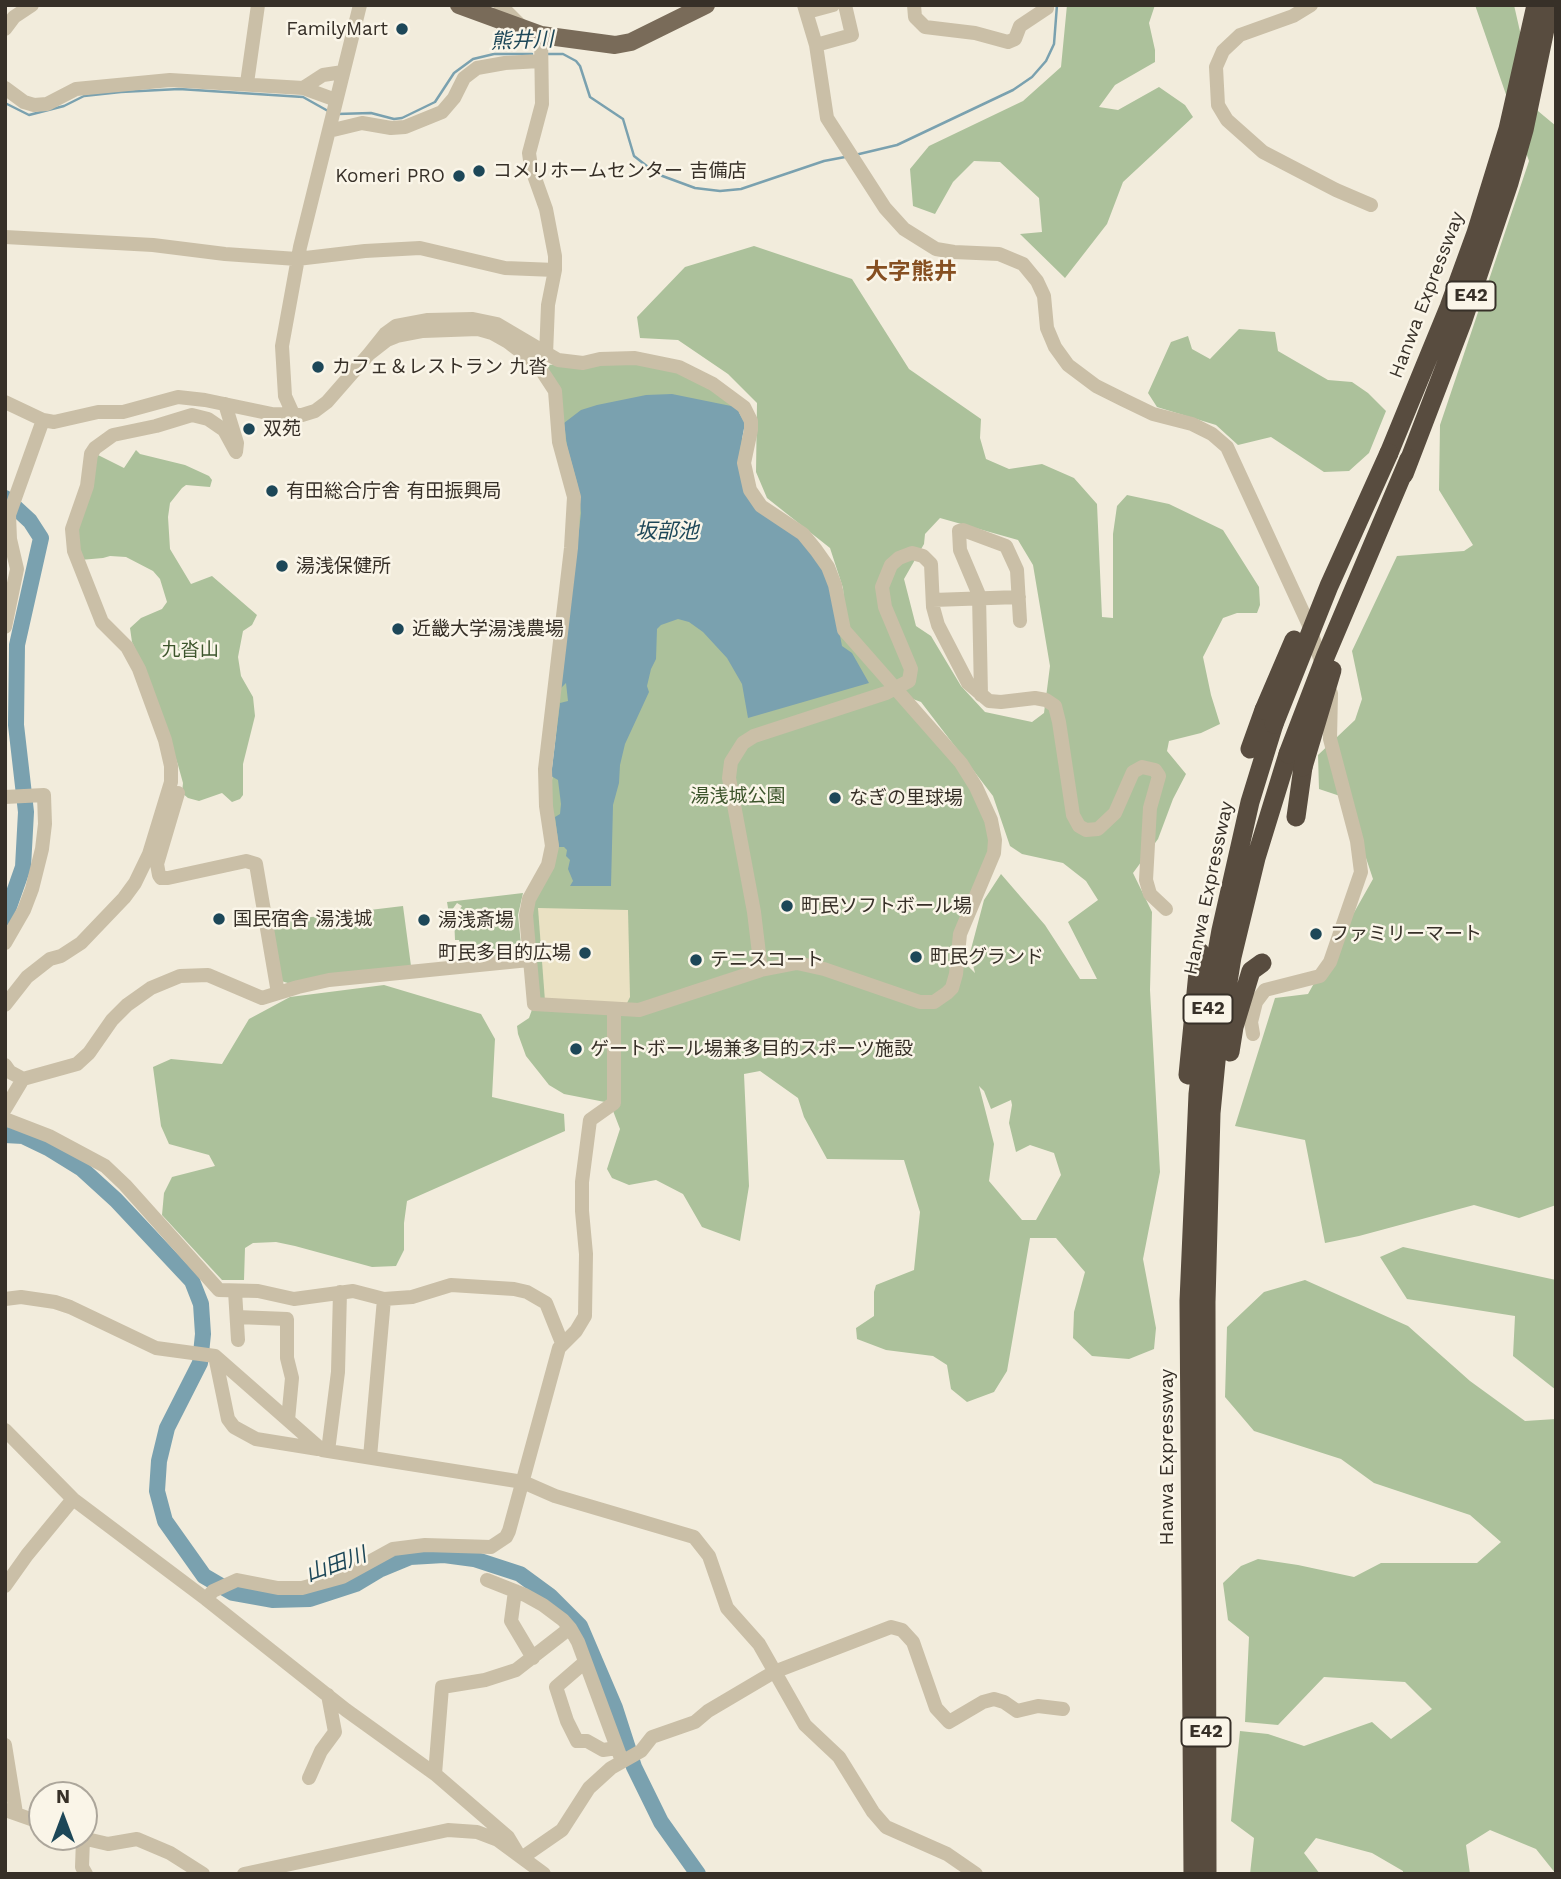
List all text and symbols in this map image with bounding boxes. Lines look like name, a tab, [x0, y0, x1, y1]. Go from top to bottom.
place label: FamilyMart	[286, 18, 388, 40]
marker: FamilyMart	[394, 21, 410, 37]
water label: 熊井川	[490, 27, 554, 55]
place label: コメリホームセンター 吉備店	[493, 160, 746, 182]
marker: コメリホームセンター 吉備店	[471, 163, 487, 179]
place label: Komeri PRO	[335, 165, 445, 187]
marker: Komeri PRO	[451, 168, 467, 184]
street label: Hanwa Expressway	[1385, 208, 1469, 382]
district label: 大字熊井	[865, 258, 957, 286]
road number: E42	[1446, 282, 1496, 310]
place label: カフェ＆レストラン 九沓	[332, 356, 547, 378]
marker: カフェ＆レストラン 九沓	[310, 359, 326, 375]
place label: 双苑	[263, 418, 301, 440]
marker: 双苑	[241, 421, 257, 437]
place label: 有田総合庁舎 有田振興局	[286, 480, 501, 502]
marker: 有田総合庁舎 有田振興局	[264, 483, 280, 499]
water label: 坂部池	[636, 519, 698, 545]
place label: 湯浅保健所	[296, 555, 391, 577]
marker: 湯浅保健所	[274, 558, 290, 574]
place label: 近畿大学湯浅農場	[412, 618, 564, 640]
marker: 近畿大学湯浅農場	[390, 621, 406, 637]
park label: 九沓山	[162, 639, 218, 661]
park label: 湯浅城公園	[691, 785, 785, 807]
place label: なぎの里球場	[849, 787, 963, 809]
marker: なぎの里球場	[827, 790, 843, 806]
street label: Hanwa Expressway	[1179, 799, 1239, 977]
place label: 町民ソフトボール場	[801, 895, 972, 917]
marker: 町民ソフトボール場	[779, 898, 795, 914]
place label: 国民宿舎 湯浅城	[233, 908, 372, 930]
place label: 湯浅斎場	[438, 909, 514, 931]
marker: 国民宿舎 湯浅城	[211, 911, 227, 927]
marker: 湯浅斎場	[416, 912, 432, 928]
place label: ファミリーマート	[1330, 923, 1482, 945]
marker: ファミリーマート	[1308, 926, 1324, 942]
place label: 町民多目的広場	[438, 942, 571, 964]
marker: 町民多目的広場	[577, 945, 593, 961]
place label: 町民グランド	[930, 946, 1044, 968]
place label: テニスコート	[710, 949, 824, 971]
marker: 町民グランド	[908, 949, 924, 965]
marker: テニスコート	[688, 952, 704, 968]
road number: E42	[1184, 994, 1232, 1024]
place label: ゲートボール場兼多目的スポーツ施設	[590, 1038, 913, 1060]
marker: ゲートボール場兼多目的スポーツ施設	[568, 1041, 584, 1057]
street label: Hanwa Expressway	[1156, 1369, 1178, 1545]
water label: 山田川	[302, 1542, 370, 1588]
road number: E42	[1182, 1717, 1230, 1746]
north arrow	[28, 1781, 98, 1851]
text: N	[56, 1785, 70, 1808]

